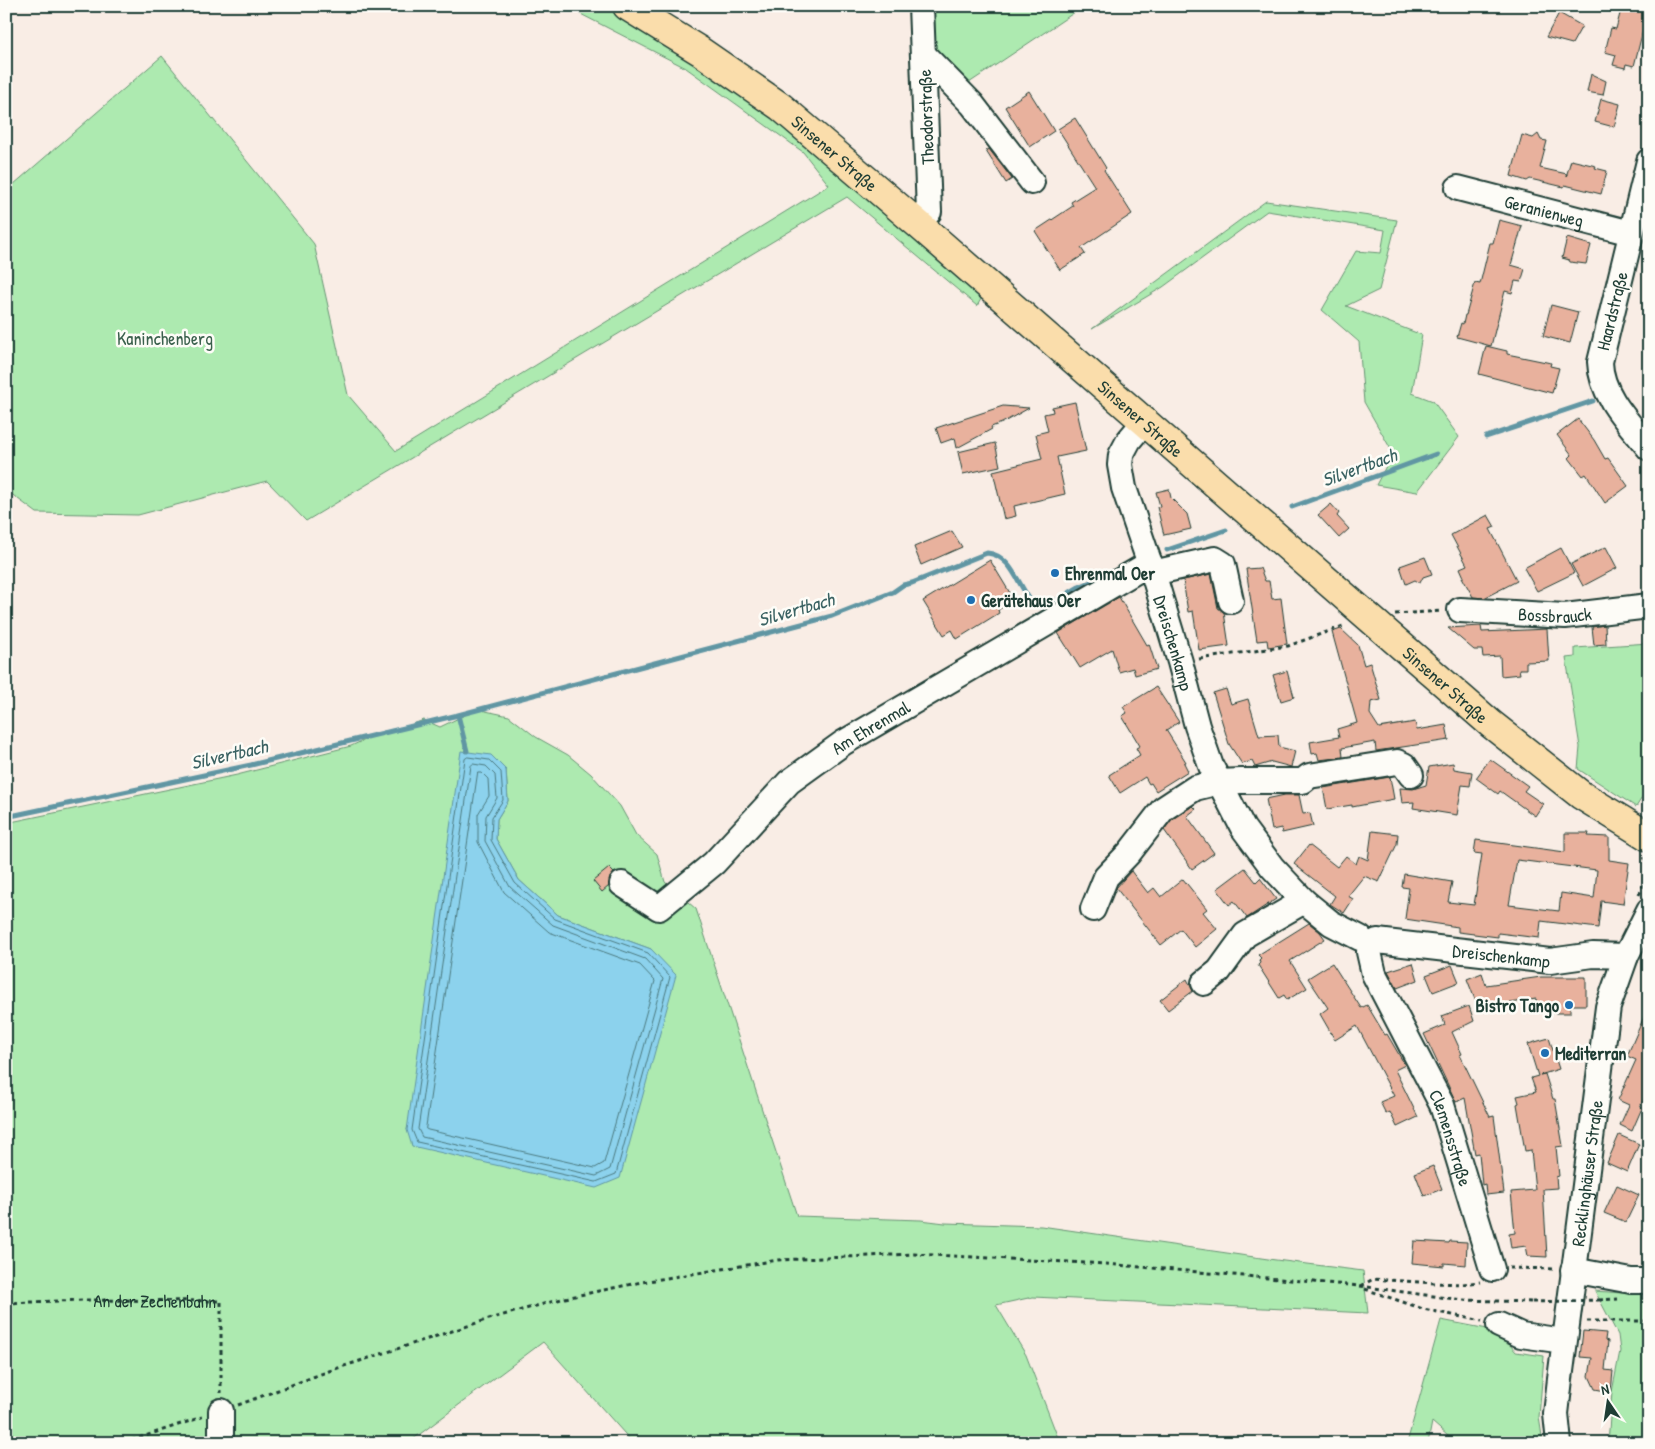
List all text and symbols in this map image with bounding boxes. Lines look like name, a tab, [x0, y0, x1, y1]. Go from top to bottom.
street label: Theodorstraße	[912, 69, 940, 165]
street label: Sinsener Straße	[786, 109, 883, 197]
street label: Geranienweg	[1502, 188, 1586, 233]
street label: Haardstraße	[1590, 269, 1634, 353]
park label: Kaninchenberg	[117, 326, 213, 351]
street label: Sinsener Straße	[1093, 374, 1189, 463]
water label: Silvertbach	[1318, 441, 1402, 493]
place label: Ehrenmal Oer	[1065, 561, 1155, 586]
marker: Ehrenmal Oer	[1049, 567, 1061, 579]
water label: Silvertbach	[755, 585, 839, 632]
place label: Gerätehaus Oer	[981, 588, 1081, 613]
street label: Dreischenkamp	[1148, 592, 1200, 693]
marker: Gerätehaus Oer	[965, 594, 977, 606]
street label: Bossbrauck	[1518, 600, 1593, 629]
street label: Sinsener Straße	[1398, 640, 1494, 729]
street label: Am Ehrenmal	[826, 694, 915, 760]
water label: Silvertbach	[188, 732, 272, 775]
street label: Dreischenkamp	[1451, 937, 1552, 973]
place label: Bistro Tango	[1476, 993, 1560, 1019]
marker: Bistro Tango	[1563, 999, 1575, 1011]
place label: Mediterran	[1555, 1041, 1626, 1066]
marker: Mediterran	[1539, 1047, 1551, 1059]
street label: Clemensstraße	[1423, 1085, 1478, 1189]
street label: Recklinghäuser Straße	[1565, 1099, 1608, 1248]
street label: An der Zechenbahn	[93, 1288, 216, 1313]
north arrow	[1582, 1376, 1632, 1426]
text: N	[1599, 1379, 1611, 1399]

